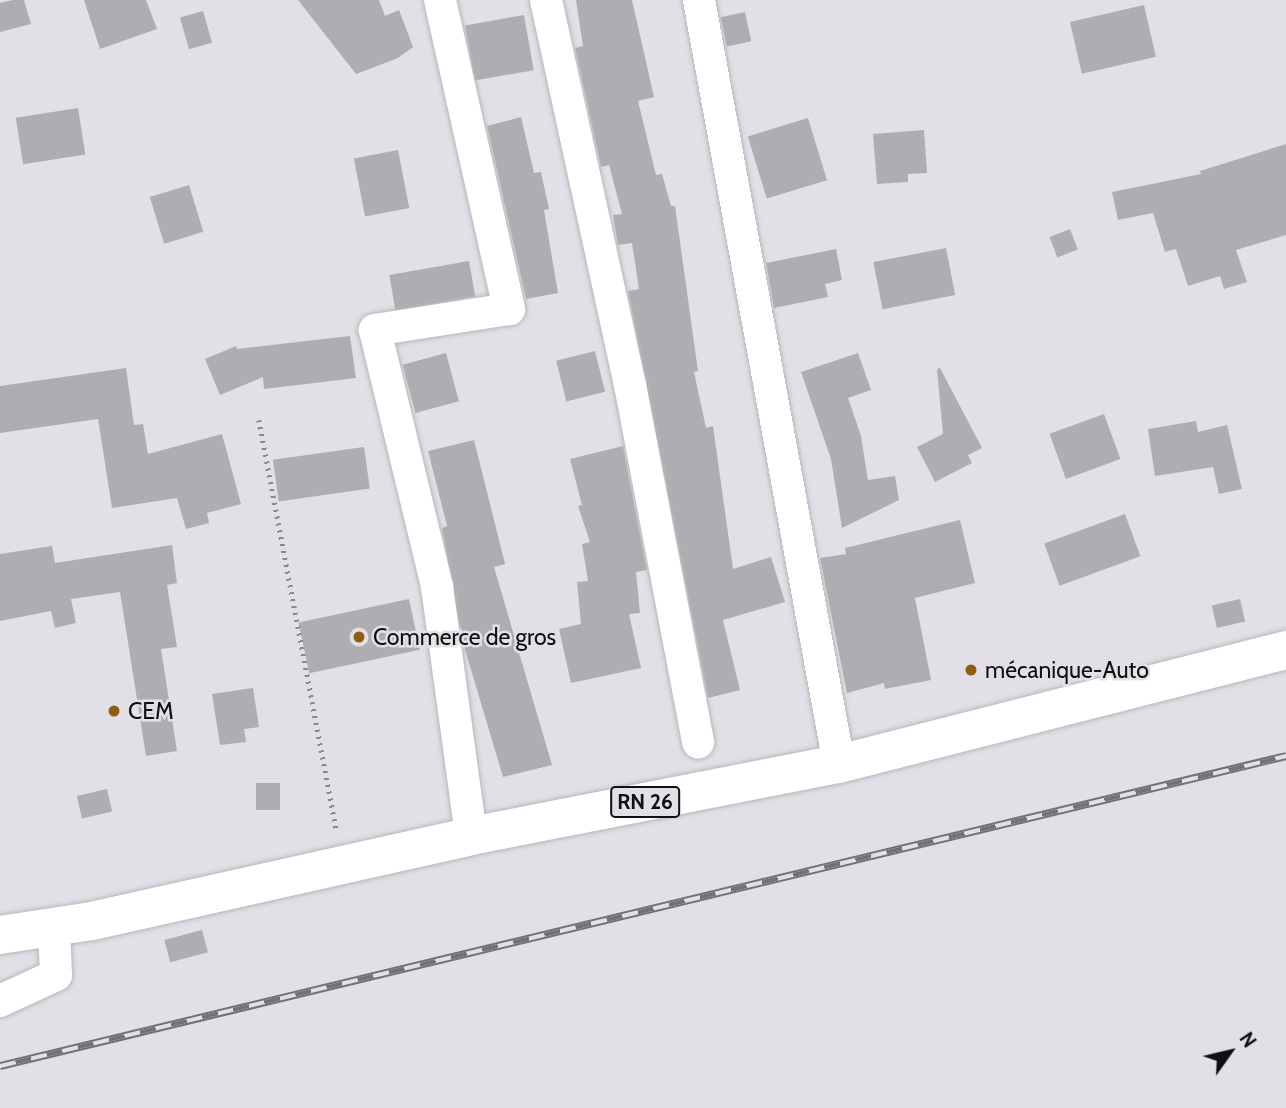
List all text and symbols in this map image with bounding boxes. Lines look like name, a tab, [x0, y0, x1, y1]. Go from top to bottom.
place label: Commerce de gros	[373, 623, 556, 651]
marker: Commerce de gros	[351, 629, 367, 645]
place label: mécanique-Auto	[985, 656, 1149, 684]
marker: mécanique-Auto	[963, 662, 979, 678]
place label: CEM	[128, 697, 174, 725]
marker: CEM	[106, 703, 122, 719]
road number: RN 26	[610, 784, 680, 820]
north arrow	[1195, 1017, 1265, 1087]
text: N	[1235, 1028, 1261, 1052]

